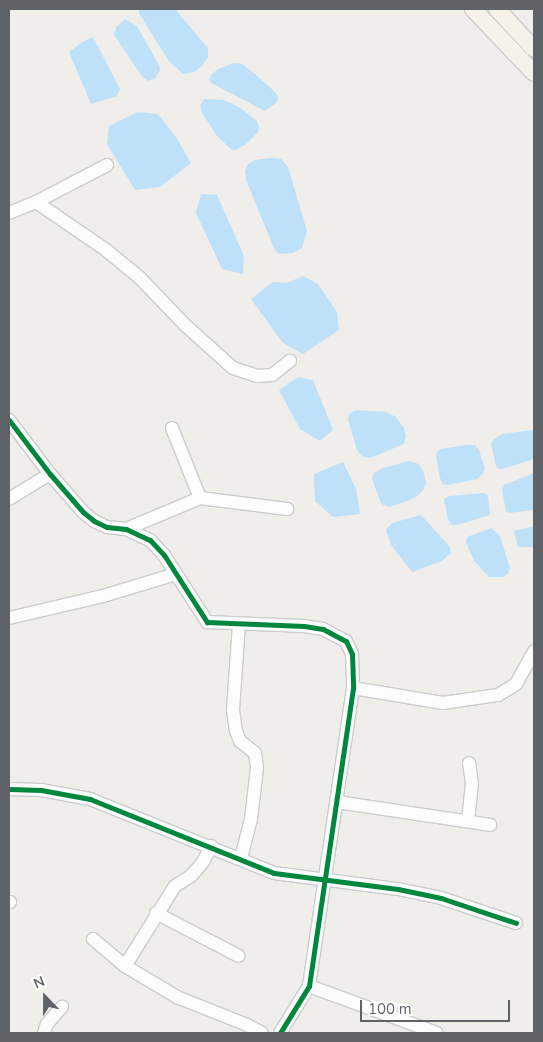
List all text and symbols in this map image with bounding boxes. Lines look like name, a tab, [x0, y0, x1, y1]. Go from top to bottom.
north arrow	[20, 972, 70, 1022]
text: N	[31, 972, 48, 993]
scale bar	[363, 990, 513, 1022]
text: 100 m	[368, 999, 412, 1019]

